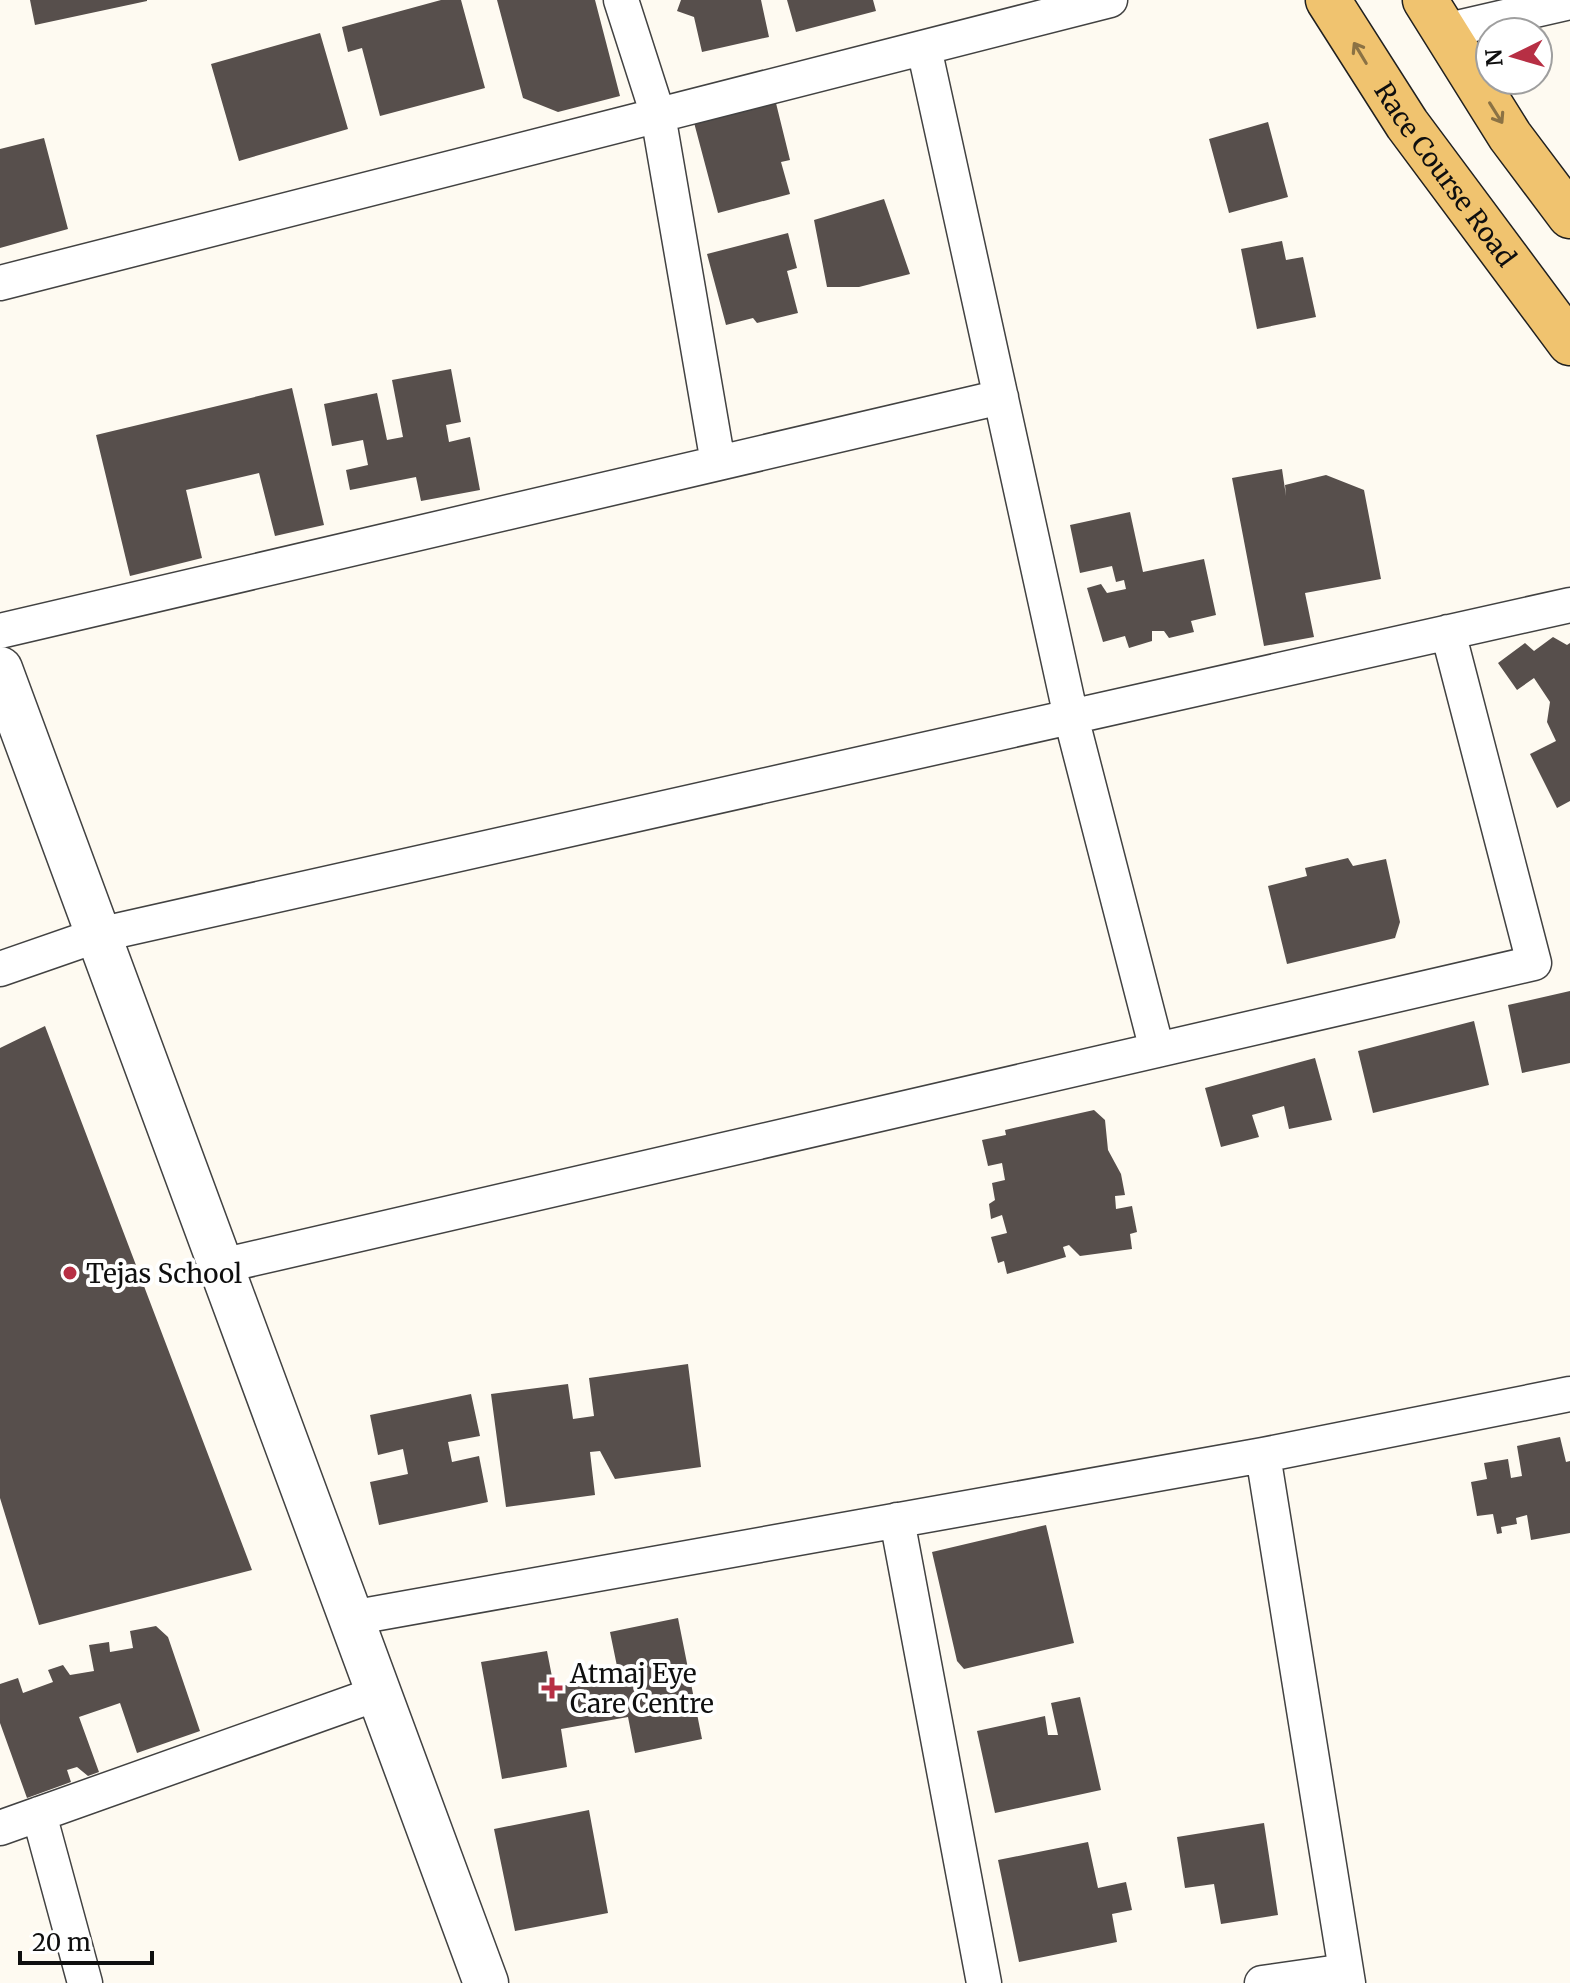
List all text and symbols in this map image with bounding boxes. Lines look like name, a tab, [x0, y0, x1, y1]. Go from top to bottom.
north arrow	[1474, 16, 1554, 96]
one-way arrow	[1352, 43, 1368, 65]
text: N	[1479, 47, 1509, 68]
street label: Race Course Road	[1368, 75, 1524, 273]
one-way arrow	[1488, 102, 1505, 124]
place label: Tejas School	[86, 1257, 242, 1290]
marker: Tejas School	[61, 1264, 79, 1282]
place label: Atmaj Eye Care Centre	[569, 1657, 714, 1720]
marker: Atmaj Eye Care Centre	[541, 1677, 563, 1699]
scale bar	[20, 1915, 152, 1965]
text: 20 m	[32, 1927, 91, 1958]

